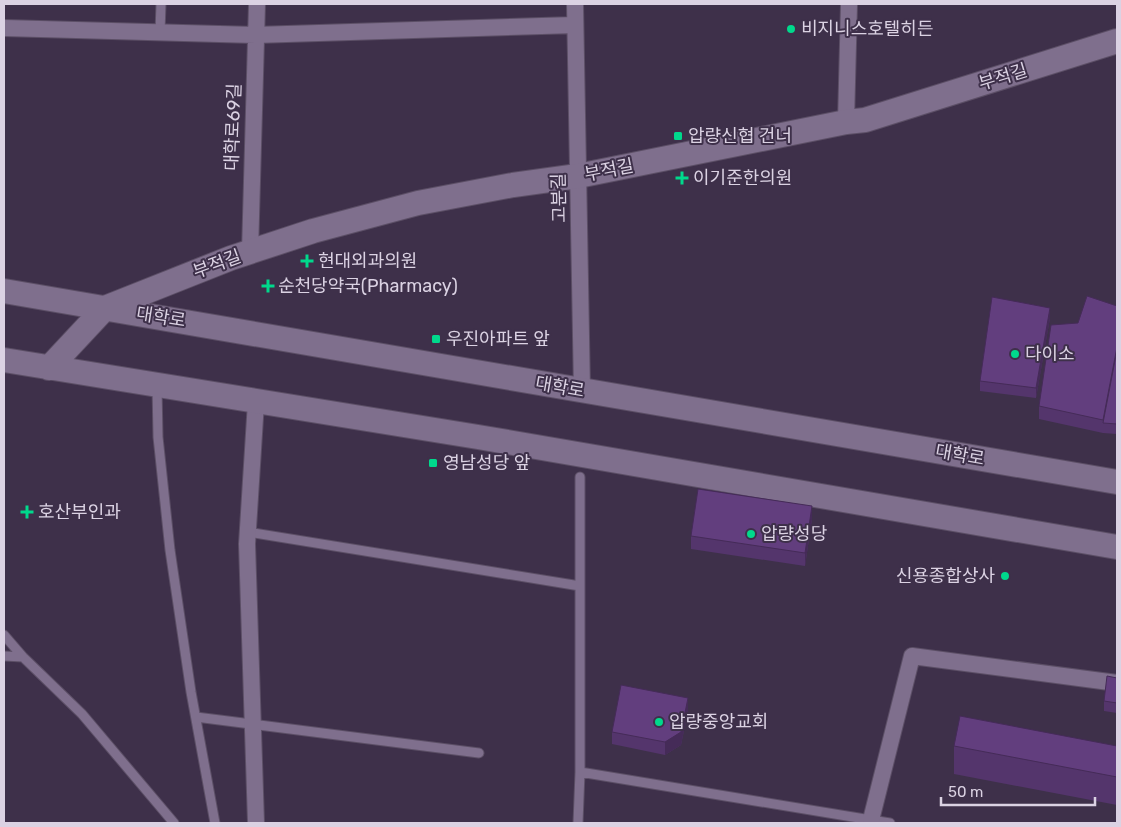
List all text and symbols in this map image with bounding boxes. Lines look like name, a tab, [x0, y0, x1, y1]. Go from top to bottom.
place label: 비지니스호텔히든	[801, 18, 933, 40]
marker: 비지니스호텔히든	[785, 23, 797, 35]
street label: 부적길	[976, 59, 1030, 95]
street label: 대학로69길	[220, 83, 246, 171]
place label: 압량신협 건너	[688, 125, 792, 147]
marker: 압량신협 건너	[672, 130, 684, 142]
street label: 부적길	[583, 154, 635, 186]
place label: 이기준한의원	[693, 167, 792, 189]
marker: 이기준한의원	[675, 171, 689, 185]
street label: 고분길	[548, 173, 570, 223]
street label: 부적길	[190, 245, 244, 283]
place label: 현대외과의원	[318, 250, 417, 272]
marker: 현대외과의원	[300, 254, 314, 268]
place label: 순천당약국(Pharmacy)	[278, 275, 458, 297]
marker: 순천당약국(Pharmacy)	[262, 280, 274, 292]
street label: 대학로	[135, 302, 187, 332]
place label: 우진아파트 앞	[446, 328, 550, 350]
marker: 우진아파트 앞	[430, 333, 442, 345]
place label: 다이소	[1025, 343, 1075, 365]
marker: 다이소	[1009, 348, 1021, 360]
street label: 대학로	[534, 372, 586, 402]
street label: 대학로	[934, 440, 986, 470]
place label: 영남성당 앞	[443, 452, 530, 474]
marker: 영남성당 앞	[427, 457, 439, 469]
place label: 호산부인과	[38, 501, 121, 523]
marker: 호산부인과	[20, 505, 34, 519]
place label: 압량성당	[761, 523, 827, 545]
marker: 압량성당	[745, 528, 757, 540]
place label: 신용종합상사	[896, 565, 995, 587]
marker: 신용종합상사	[999, 570, 1011, 582]
place label: 압량중앙교회	[669, 711, 768, 733]
marker: 압량중앙교회	[653, 716, 665, 728]
scale bar	[941, 774, 1095, 806]
text: 50 m	[948, 783, 983, 801]

